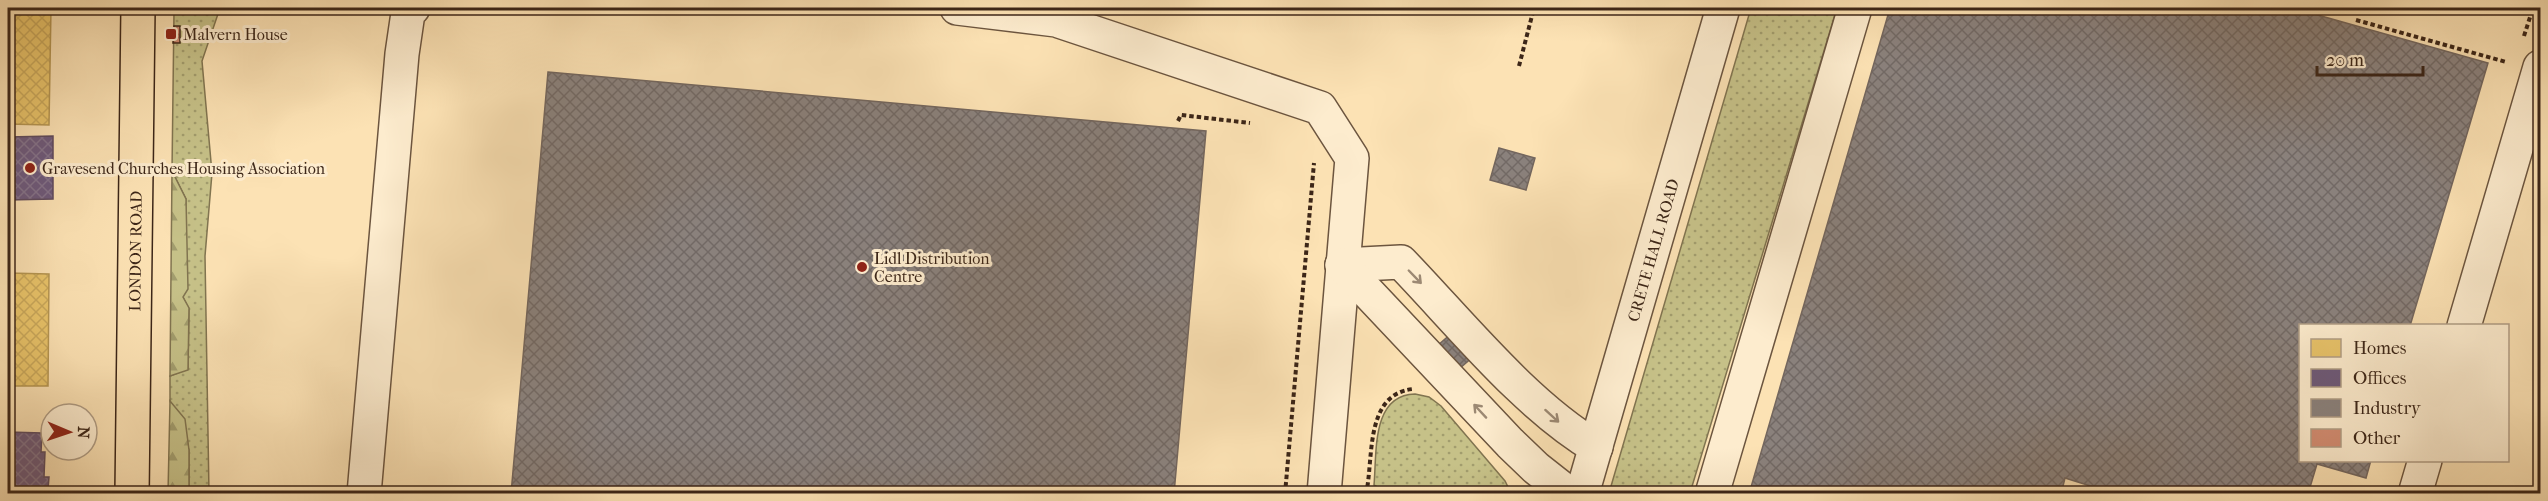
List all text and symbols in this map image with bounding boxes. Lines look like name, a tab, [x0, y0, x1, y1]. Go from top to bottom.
place label: Malvern House	[183, 25, 288, 44]
marker: Malvern House	[164, 27, 178, 41]
scale bar	[2317, 39, 2424, 77]
text: 20 m	[2326, 50, 2364, 71]
place label: Gravesend Churches Housing Association	[42, 159, 326, 178]
marker: Gravesend Churches Housing Association	[23, 161, 37, 175]
street label: CRETE HALL ROAD	[1624, 176, 1683, 324]
street label: LONDON ROAD	[125, 191, 146, 311]
place label: Lidl Distribution Centre	[874, 249, 990, 286]
marker: Lidl Distribution Centre	[855, 260, 869, 274]
one-way arrow	[1408, 269, 1422, 284]
legend	[2299, 324, 2509, 462]
text: Homes	[2353, 338, 2407, 359]
text: Offices	[2353, 368, 2407, 389]
text: Industry	[2353, 398, 2422, 419]
north arrow	[39, 402, 99, 462]
one-way arrow	[1473, 403, 1488, 418]
one-way arrow	[1544, 409, 1559, 423]
text: N	[74, 426, 93, 440]
text: Other	[2353, 428, 2401, 449]

